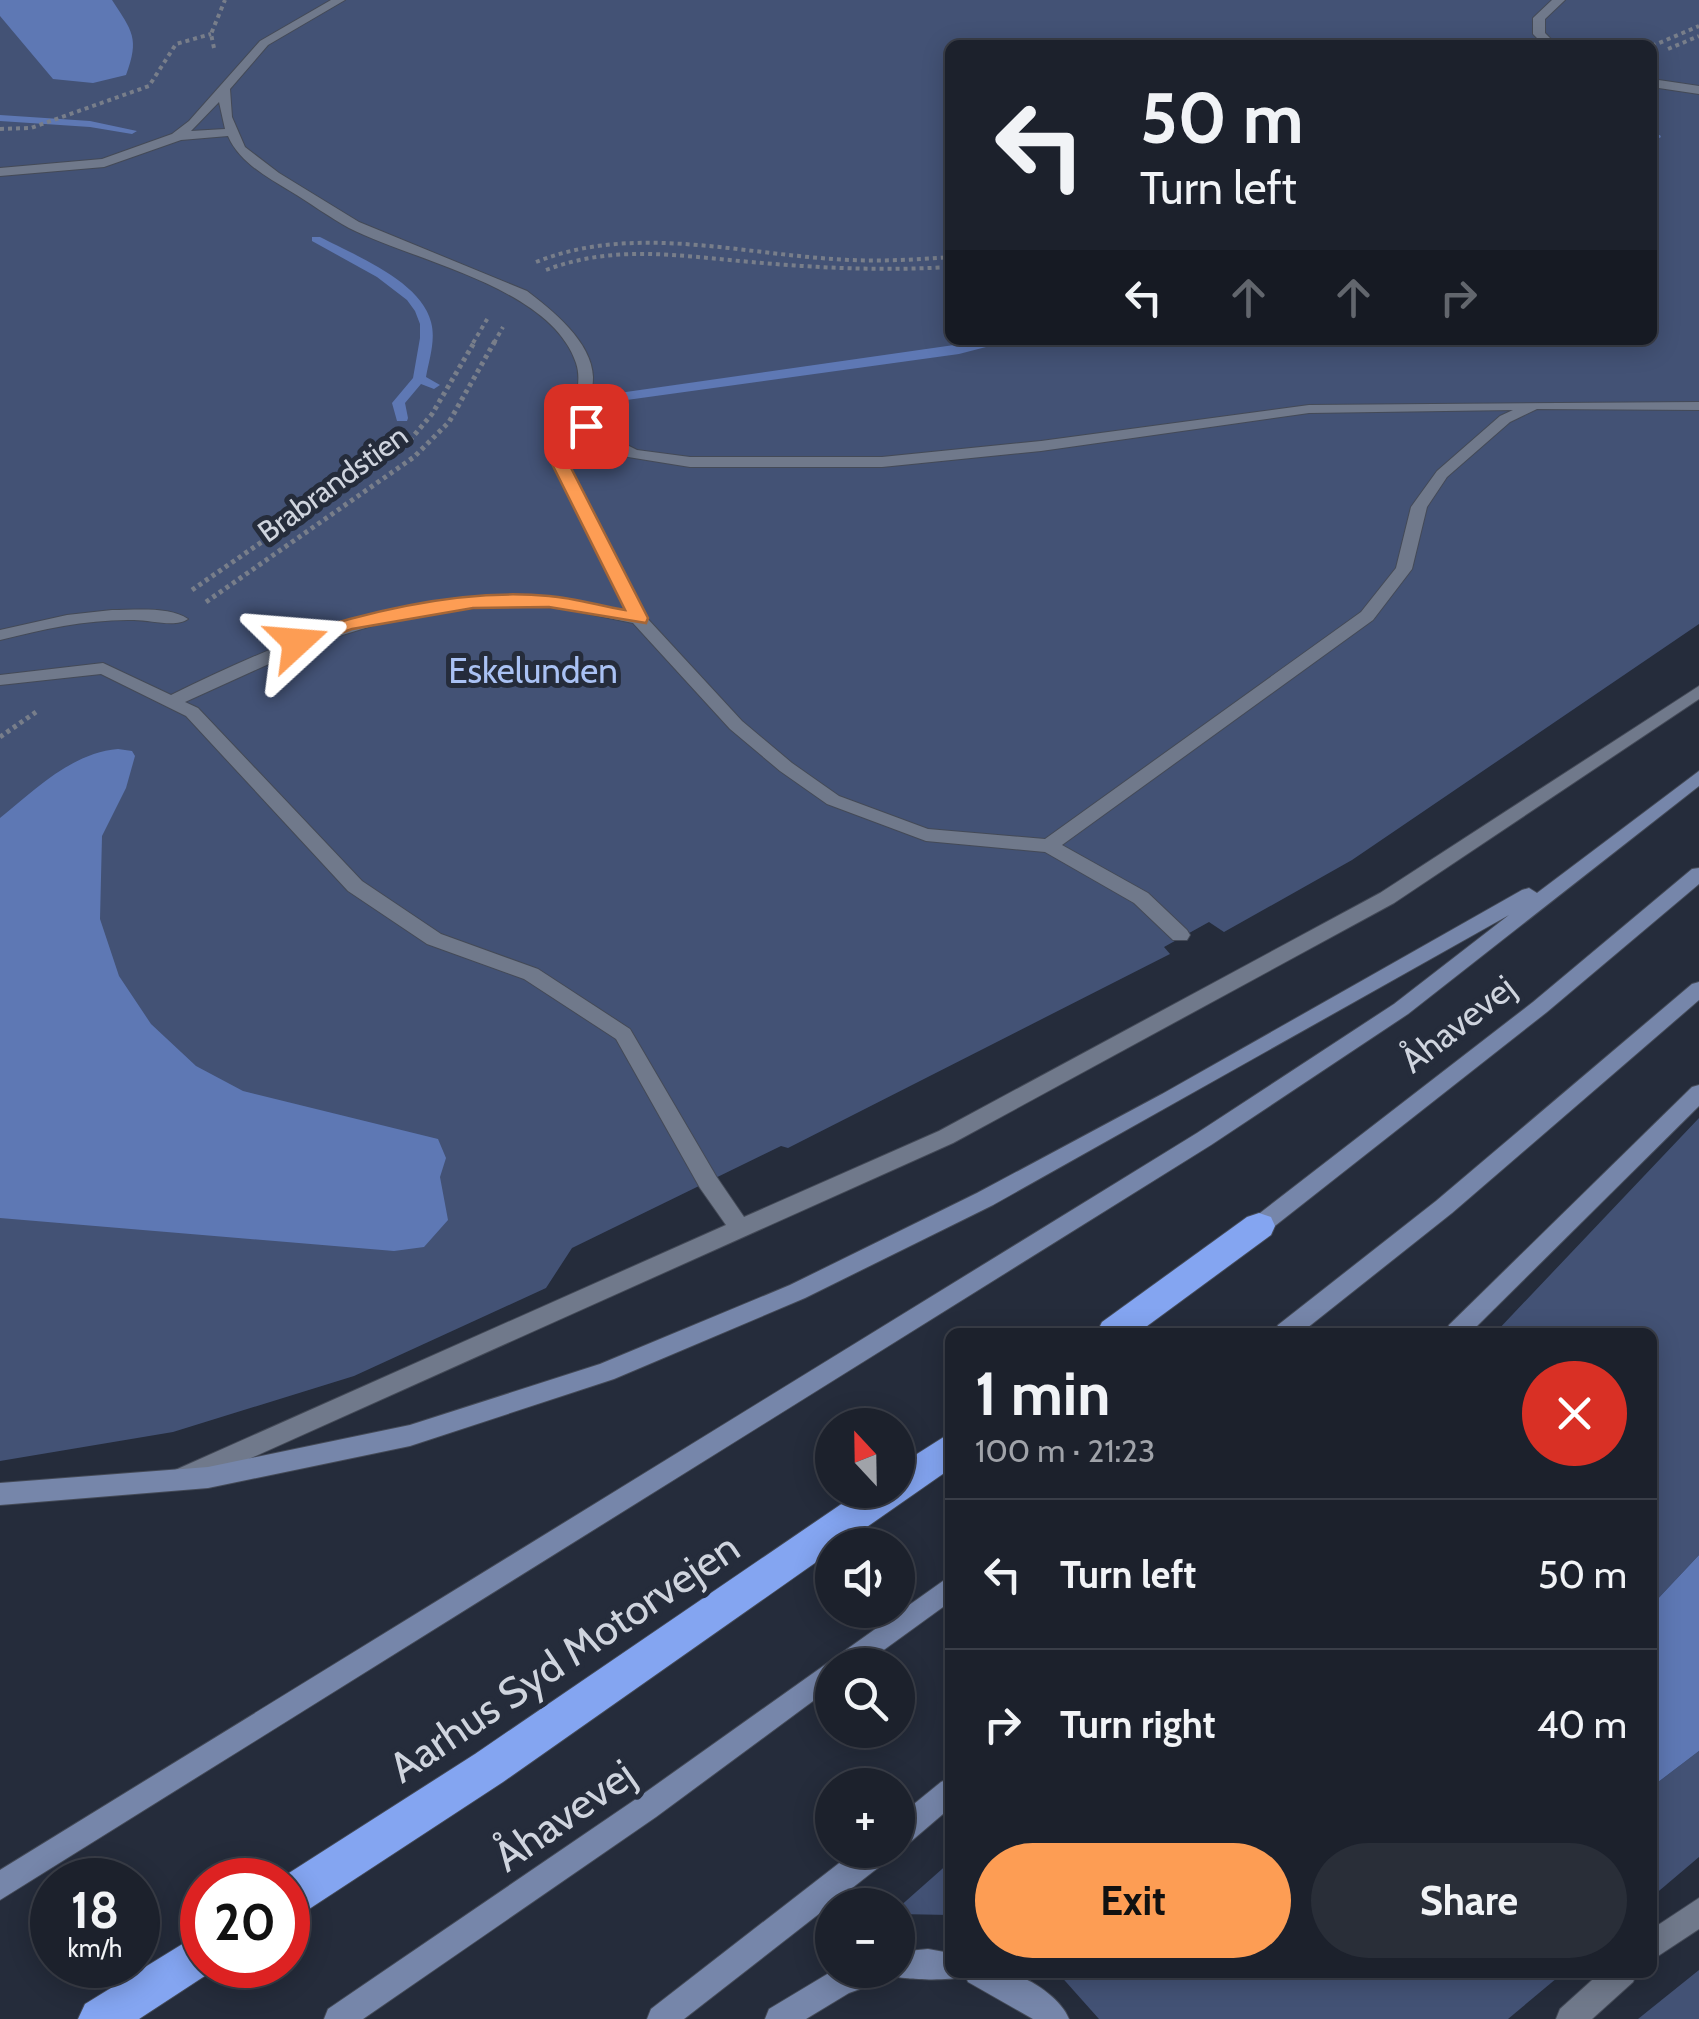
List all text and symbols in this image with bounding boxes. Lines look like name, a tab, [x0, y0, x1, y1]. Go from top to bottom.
text: 50 m	[1140, 75, 1304, 161]
icon: left	[975, 80, 1105, 210]
text: Turn left	[1140, 161, 1297, 215]
icon: left	[1116, 270, 1171, 325]
icon: ahead	[1221, 270, 1276, 325]
icon: ahead	[1326, 270, 1381, 325]
icon: right	[1431, 270, 1486, 325]
pin	[544, 384, 629, 469]
icon: arrive	[559, 399, 614, 454]
street label: Brabrandstien	[251, 417, 415, 550]
position arrow	[245, 590, 349, 694]
park label: Eskelunden	[448, 649, 618, 692]
street label: Åhavevej	[1392, 966, 1524, 1082]
text: 1 min	[975, 1357, 1110, 1430]
button: close	[1522, 1361, 1627, 1466]
north arrow	[815, 1408, 915, 1508]
map controls	[815, 1408, 915, 1988]
text: 100 m · 21:23	[975, 1431, 1155, 1470]
street label: Aarhus Syd Motorvejen	[379, 1521, 749, 1793]
button: sound	[815, 1528, 915, 1628]
icon: left	[975, 1547, 1030, 1602]
text: Turn left	[1060, 1551, 1196, 1598]
text: 50 m	[1538, 1551, 1627, 1598]
button: search	[815, 1648, 915, 1748]
icon: right	[975, 1697, 1030, 1752]
text: Turn right	[1060, 1701, 1216, 1748]
text: 40 m	[1537, 1701, 1627, 1748]
street label: Åhavevej	[483, 1748, 645, 1882]
button: +	[815, 1768, 915, 1868]
button: Exit	[975, 1843, 1291, 1958]
button: Share	[1311, 1843, 1627, 1958]
speed limit sign: 20	[180, 1858, 310, 1988]
text: 18	[71, 1880, 119, 1941]
button: −	[815, 1888, 915, 1988]
text: km/h	[68, 1933, 122, 1963]

